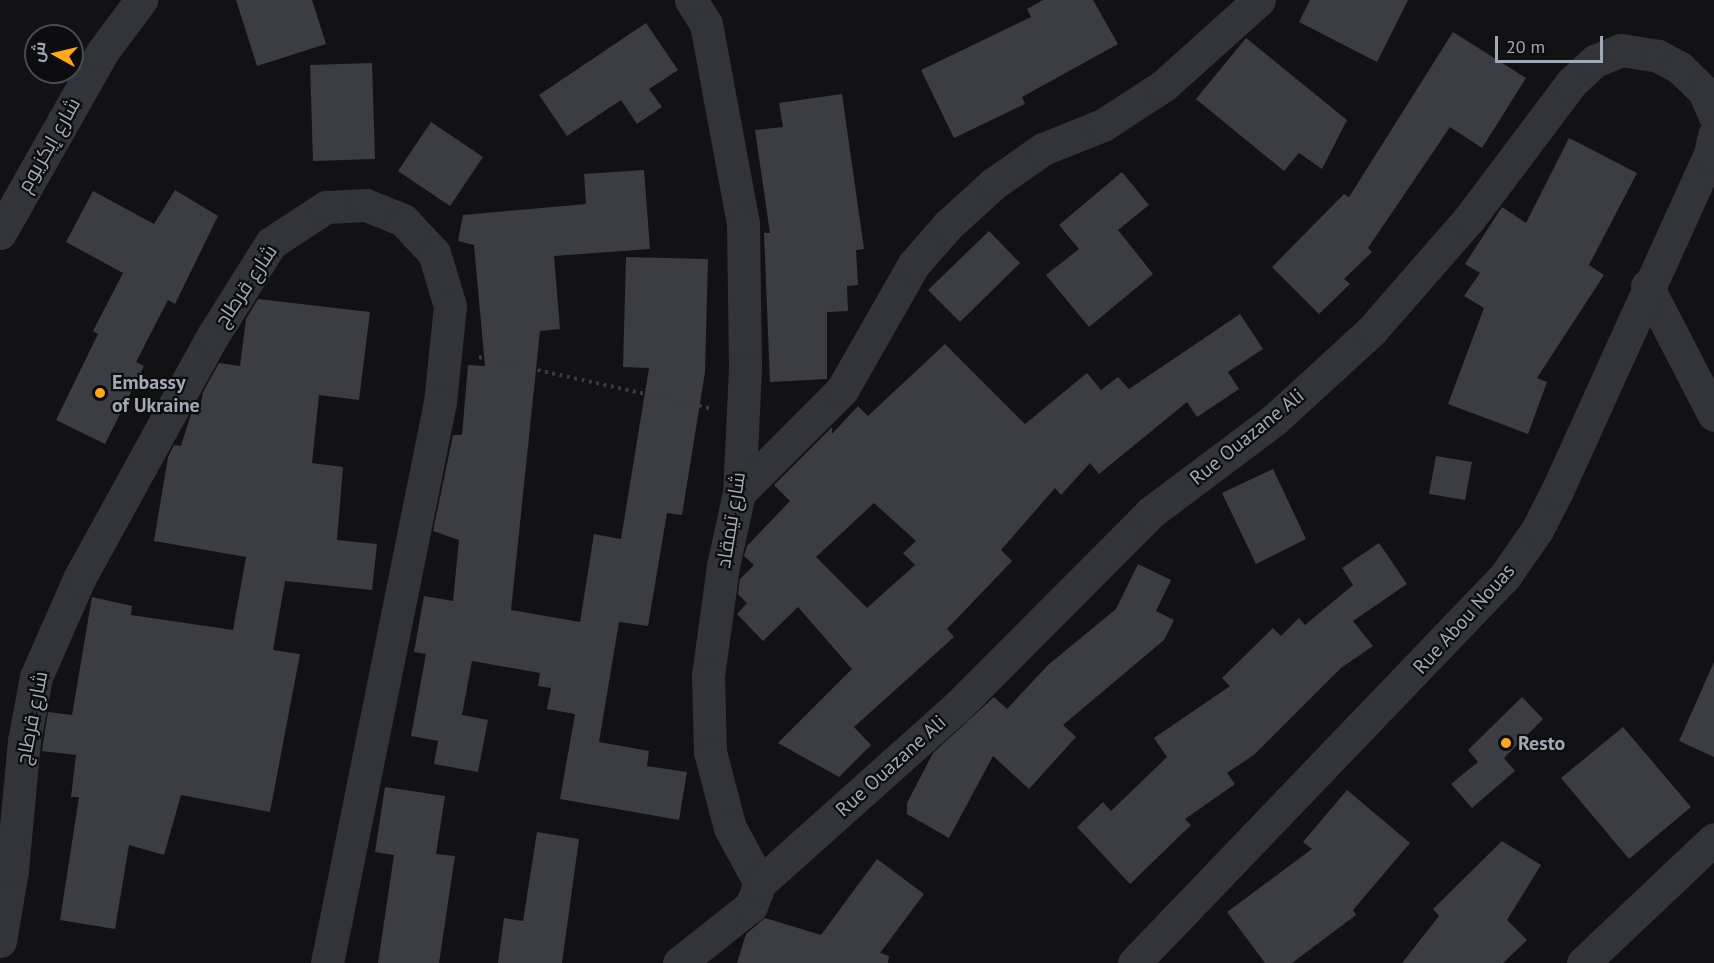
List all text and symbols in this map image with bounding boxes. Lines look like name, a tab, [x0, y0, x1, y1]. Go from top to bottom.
north arrow	[24, 24, 84, 84]
scale bar	[1498, 24, 1606, 62]
text: 20 m	[1506, 35, 1545, 58]
text: ش	[27, 40, 49, 63]
street label: شارع إيكزيوم	[12, 94, 86, 196]
street label: شارع قرطاج	[210, 240, 282, 332]
place label: Embassy of Ukraine	[112, 370, 200, 417]
street label: Rue Ouazane Ali	[1185, 383, 1309, 491]
marker: Embassy of Ukraine	[93, 386, 107, 400]
street label: شارع تيمقاد	[712, 470, 750, 570]
street label: Rue Abou Nouas	[1408, 559, 1520, 679]
street label: شارع قرطاج	[11, 669, 53, 767]
street label: Rue Ouazane Ali	[831, 710, 951, 822]
place label: Resto	[1518, 731, 1565, 755]
marker: Resto	[1499, 736, 1513, 750]

